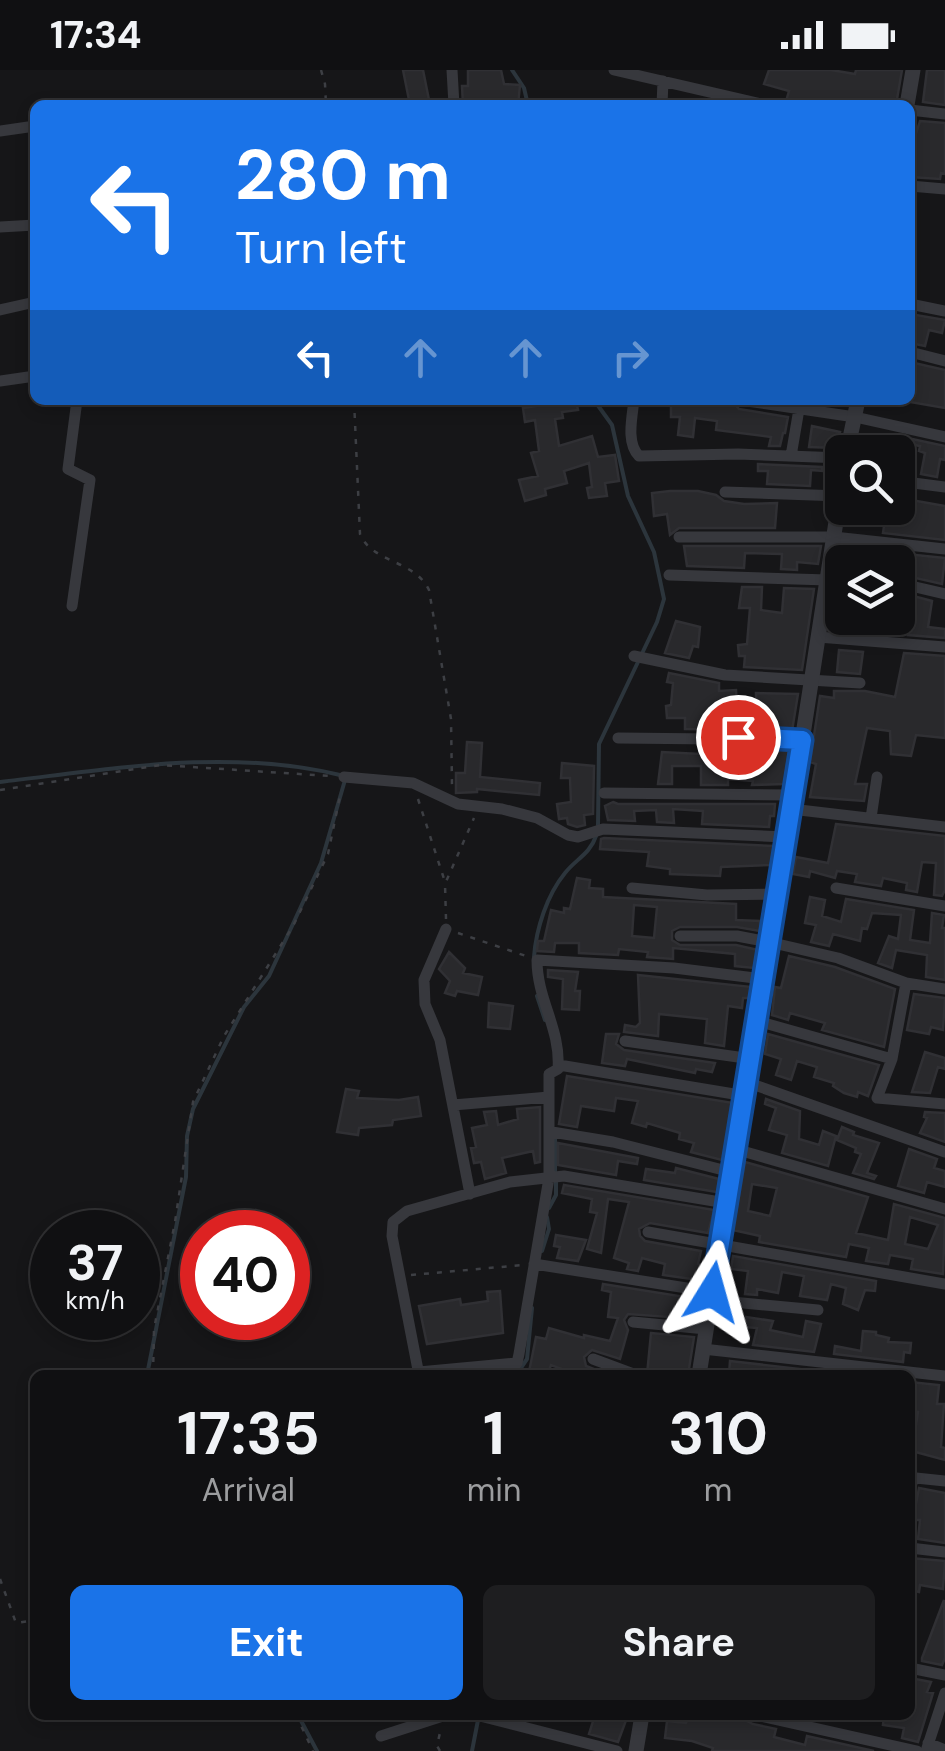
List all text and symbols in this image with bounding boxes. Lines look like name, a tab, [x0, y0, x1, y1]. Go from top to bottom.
text: 17:34	[50, 10, 142, 60]
text: 280 m	[235, 130, 451, 221]
icon: left	[70, 140, 200, 270]
text: Turn left	[235, 218, 407, 277]
icon: left	[288, 330, 343, 385]
icon: ahead	[393, 330, 448, 385]
icon: ahead	[498, 330, 553, 385]
icon: right	[603, 330, 658, 385]
map controls	[825, 435, 915, 635]
button: search	[825, 435, 915, 525]
button: layers	[825, 545, 915, 635]
pin	[696, 695, 781, 780]
icon: arrive	[711, 710, 766, 765]
speed limit sign: 40	[180, 1210, 310, 1340]
text: 37	[67, 1230, 123, 1296]
position arrow	[660, 1240, 764, 1344]
text: km/h	[65, 1284, 125, 1317]
text: 17:35	[177, 1394, 320, 1473]
text: 1	[483, 1394, 505, 1473]
text: 310	[668, 1394, 768, 1473]
text: Arrival	[202, 1469, 295, 1511]
text: min	[467, 1469, 521, 1511]
text: m	[704, 1469, 732, 1511]
button: Exit	[70, 1585, 463, 1700]
button: Share	[483, 1585, 875, 1700]

